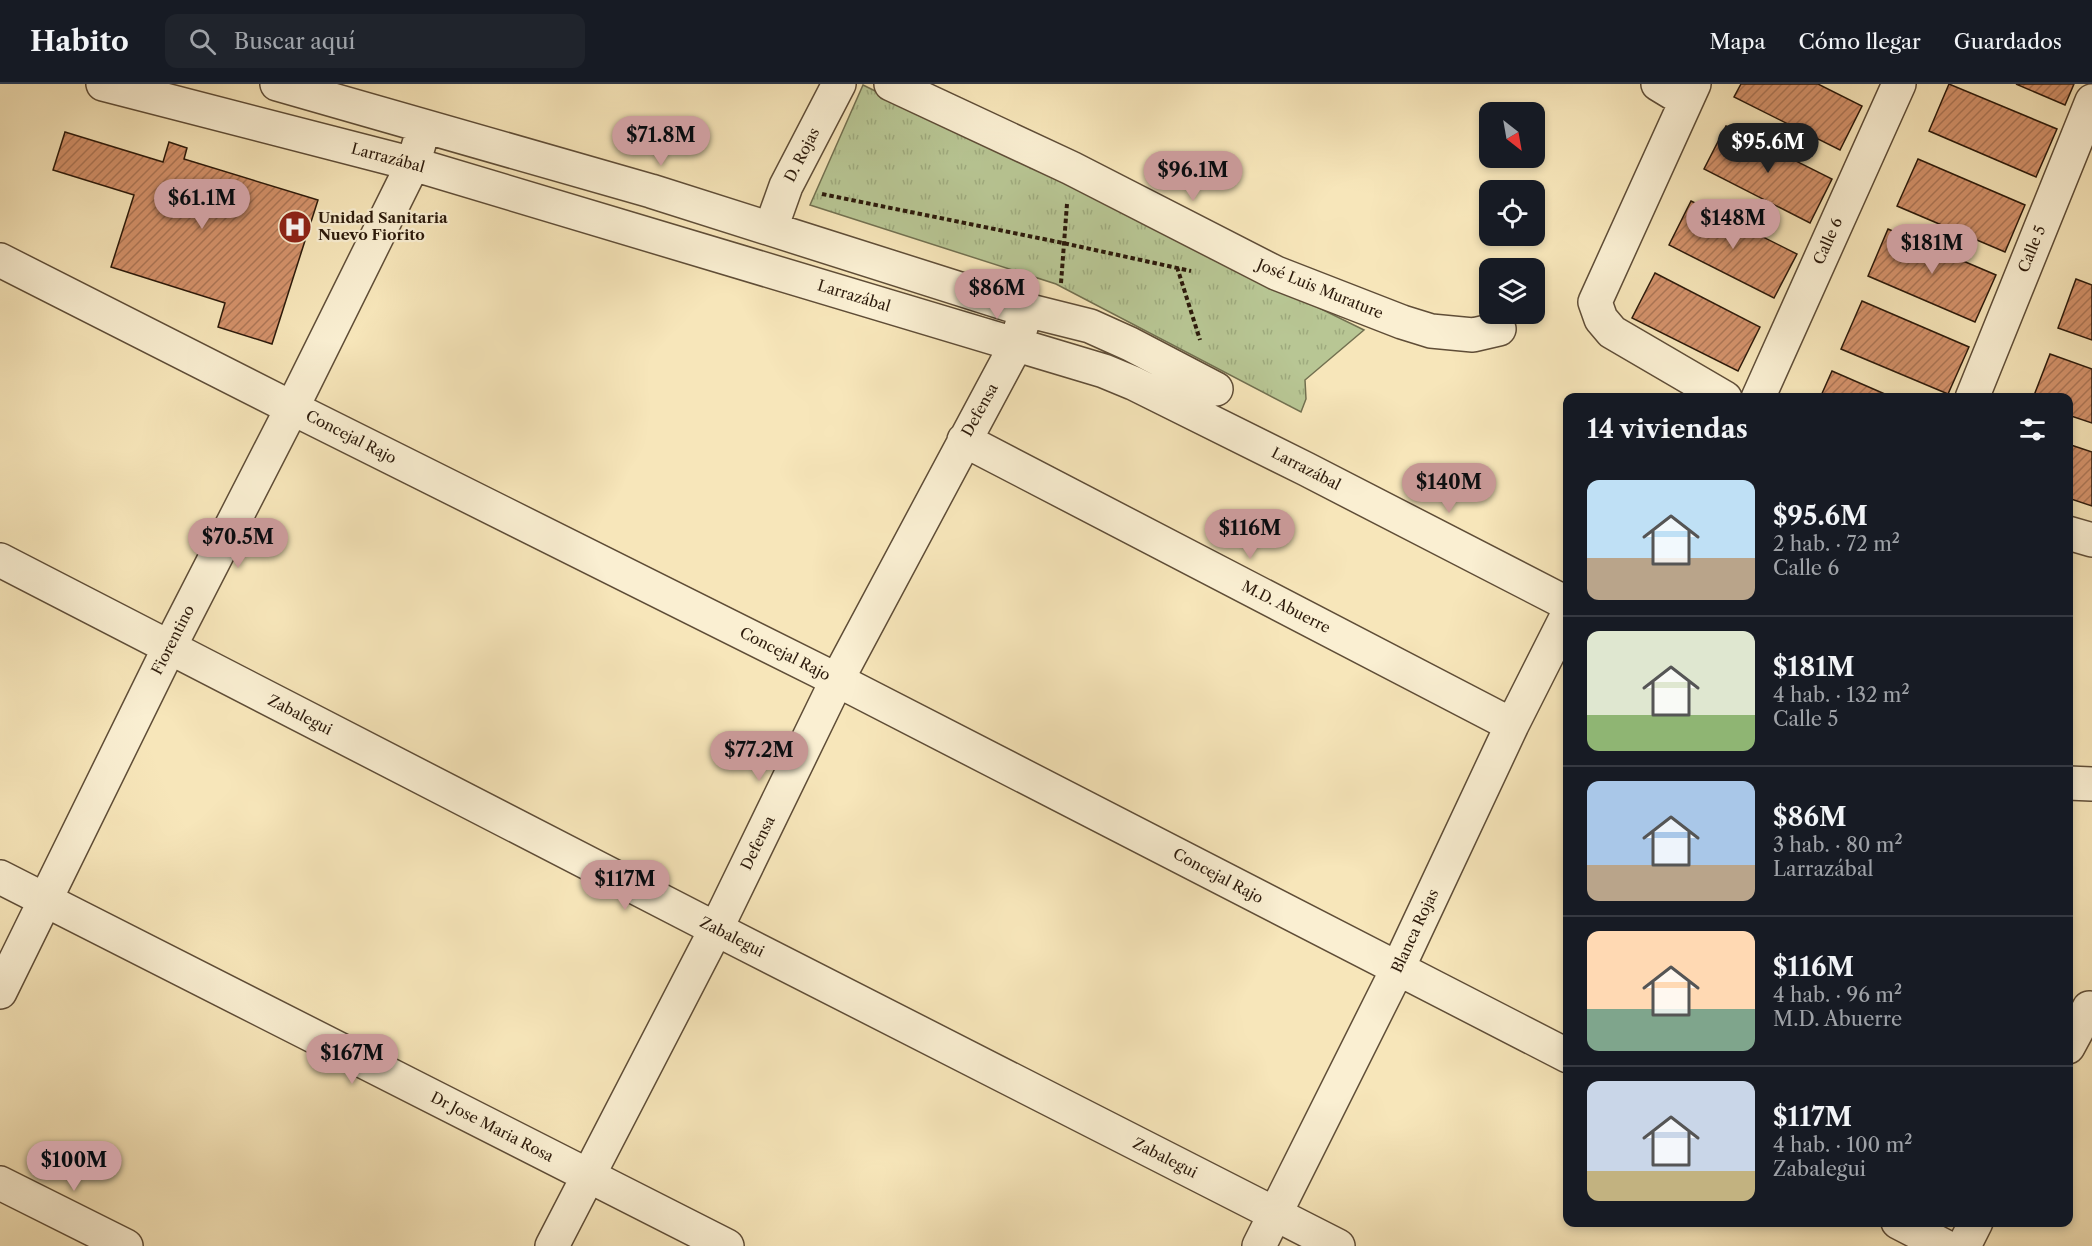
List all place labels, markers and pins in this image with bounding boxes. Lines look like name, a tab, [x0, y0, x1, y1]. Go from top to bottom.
pin: $71.8M	[612, 116, 710, 167]
pin: $95.6M	[1719, 123, 1817, 174]
pin: $96.1M	[1144, 151, 1242, 202]
pin: $61.1M	[153, 179, 251, 230]
pin: $148M	[1691, 199, 1775, 250]
place label: Unidad Sanitaria Nuevo Fiorito	[318, 208, 448, 244]
hospital icon: Unidad Sanitaria Nuevo Fiorito	[277, 209, 313, 245]
pin: $181M	[1890, 224, 1974, 275]
pin: $86M	[961, 269, 1033, 320]
pin: $140M	[1407, 463, 1491, 514]
pin: $116M	[1208, 509, 1292, 560]
pin: $70.5M	[189, 518, 287, 569]
pin: $77.2M	[710, 731, 808, 782]
pin: $117M	[583, 860, 667, 911]
pin: $167M	[310, 1034, 394, 1085]
pin: $100M	[32, 1141, 116, 1192]

